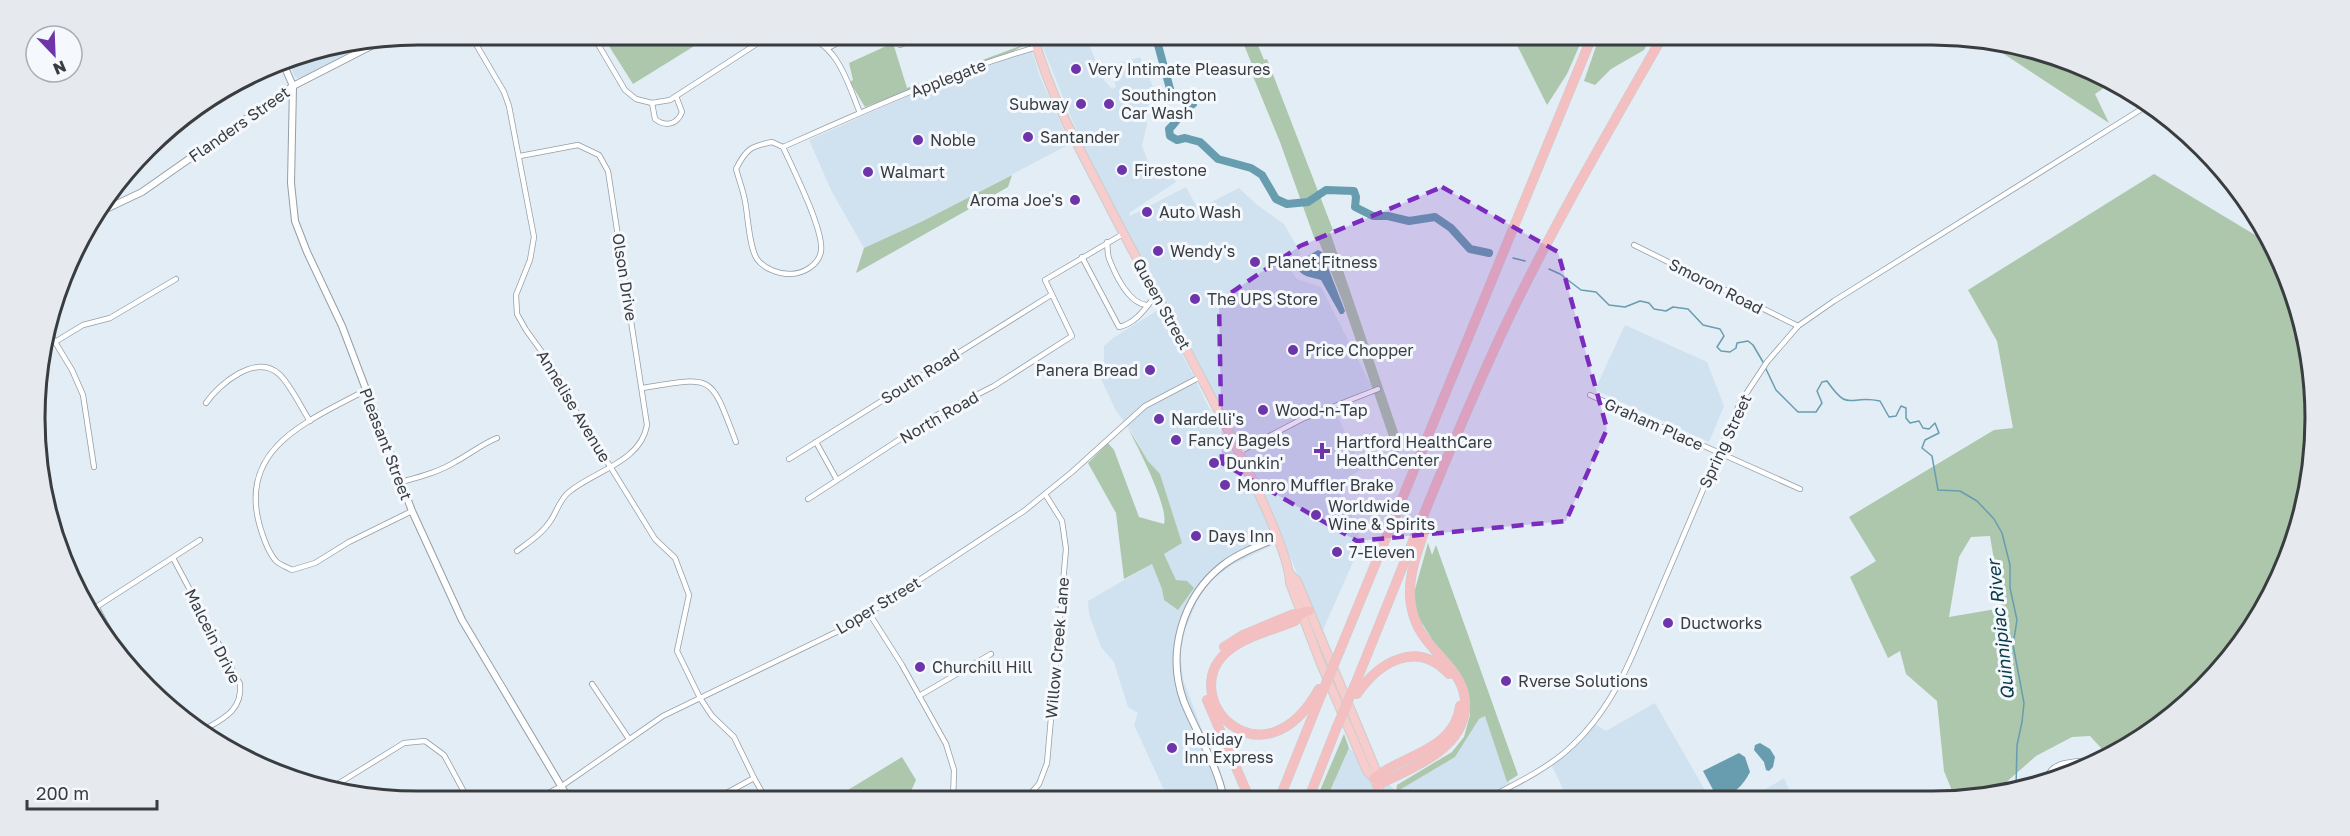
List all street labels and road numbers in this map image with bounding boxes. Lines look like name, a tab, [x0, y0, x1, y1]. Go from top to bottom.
street label: Applegate	[908, 55, 988, 101]
street label: Flanders Street	[185, 82, 293, 166]
street label: Olson Drive	[608, 232, 642, 322]
street label: Smoron Road	[1666, 254, 1766, 318]
street label: Queen Street	[1129, 255, 1195, 353]
street label: South Road	[877, 344, 963, 408]
street label: Annelise Avenue	[533, 346, 615, 466]
street label: Pleasant Street	[355, 385, 417, 503]
street label: North Road	[896, 386, 982, 448]
street label: Spring Street	[1694, 391, 1756, 491]
street label: Graham Place	[1601, 393, 1707, 455]
street label: Loper Street	[832, 572, 924, 638]
street label: Willow Creek Lane	[1041, 576, 1073, 720]
street label: Malcein Drive	[181, 585, 245, 687]

